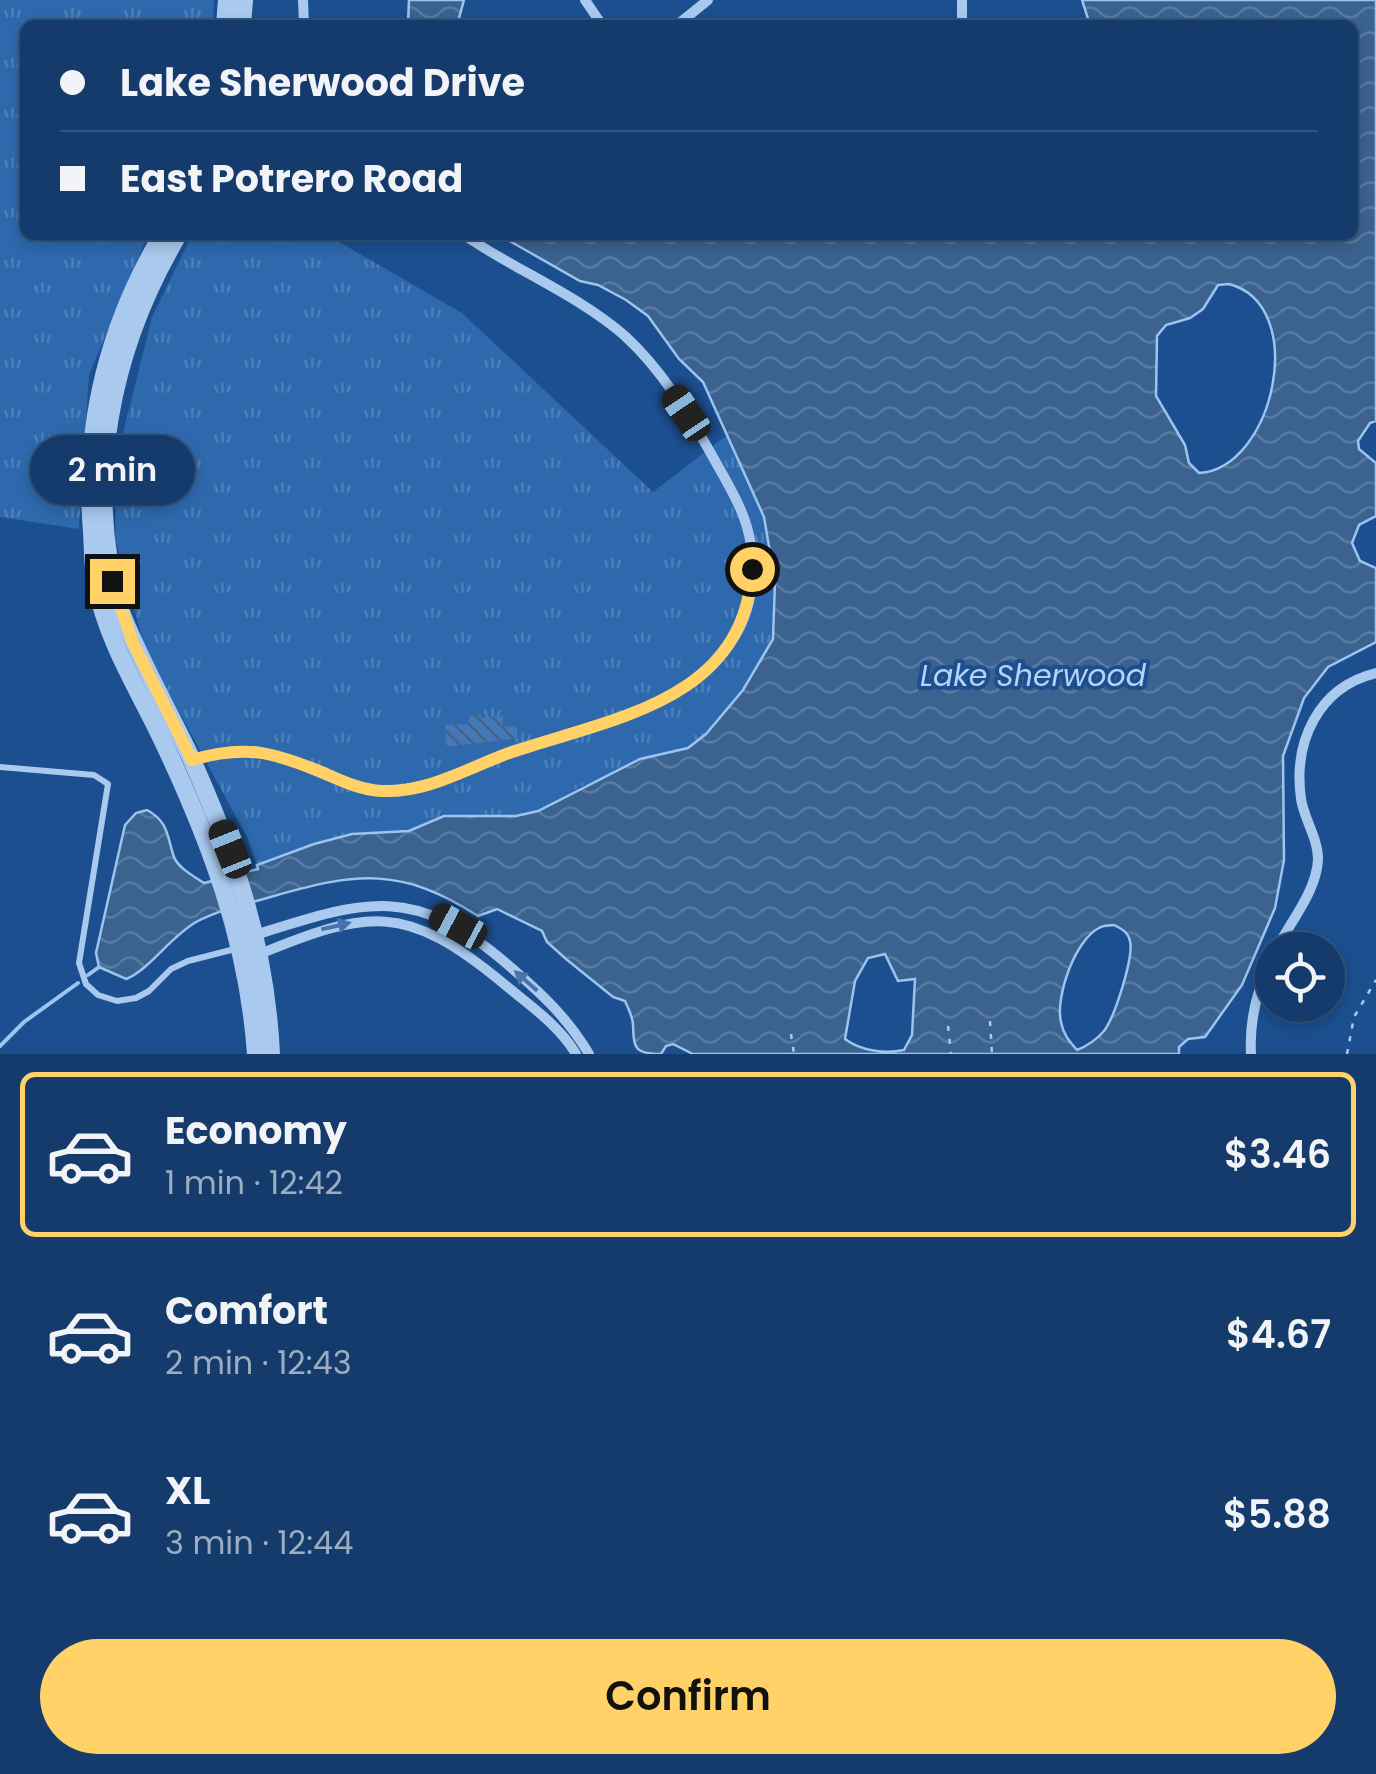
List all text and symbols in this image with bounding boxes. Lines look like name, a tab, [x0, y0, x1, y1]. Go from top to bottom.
text: Lake Sherwood Drive	[120, 56, 525, 109]
text: East Potrero Road	[120, 152, 463, 205]
car	[657, 380, 715, 446]
callout: 2 min	[29, 436, 194, 506]
text: 2 min	[68, 447, 157, 492]
route start	[730, 547, 775, 592]
route end	[90, 559, 135, 604]
water label: Lake Sherwood	[920, 654, 1147, 697]
car	[205, 816, 255, 882]
car	[424, 899, 492, 953]
one-way arrow	[321, 918, 352, 933]
map controls	[1255, 932, 1345, 1022]
button: locate	[1255, 932, 1345, 1022]
one-way arrow	[514, 970, 539, 992]
text: Economy	[165, 1104, 347, 1157]
icon: car	[45, 1110, 135, 1200]
text: $3.46	[1224, 1128, 1331, 1181]
text: 1 min · 12:42	[165, 1160, 343, 1205]
text: Comfort	[165, 1284, 328, 1337]
icon: car	[45, 1290, 135, 1380]
text: $4.67	[1226, 1308, 1331, 1361]
text: 2 min · 12:43	[165, 1340, 352, 1385]
text: XL	[165, 1464, 210, 1517]
icon: car	[45, 1470, 135, 1560]
text: $5.88	[1223, 1488, 1331, 1541]
text: 3 min · 12:44	[165, 1520, 353, 1565]
button: Confirm	[40, 1639, 1336, 1754]

